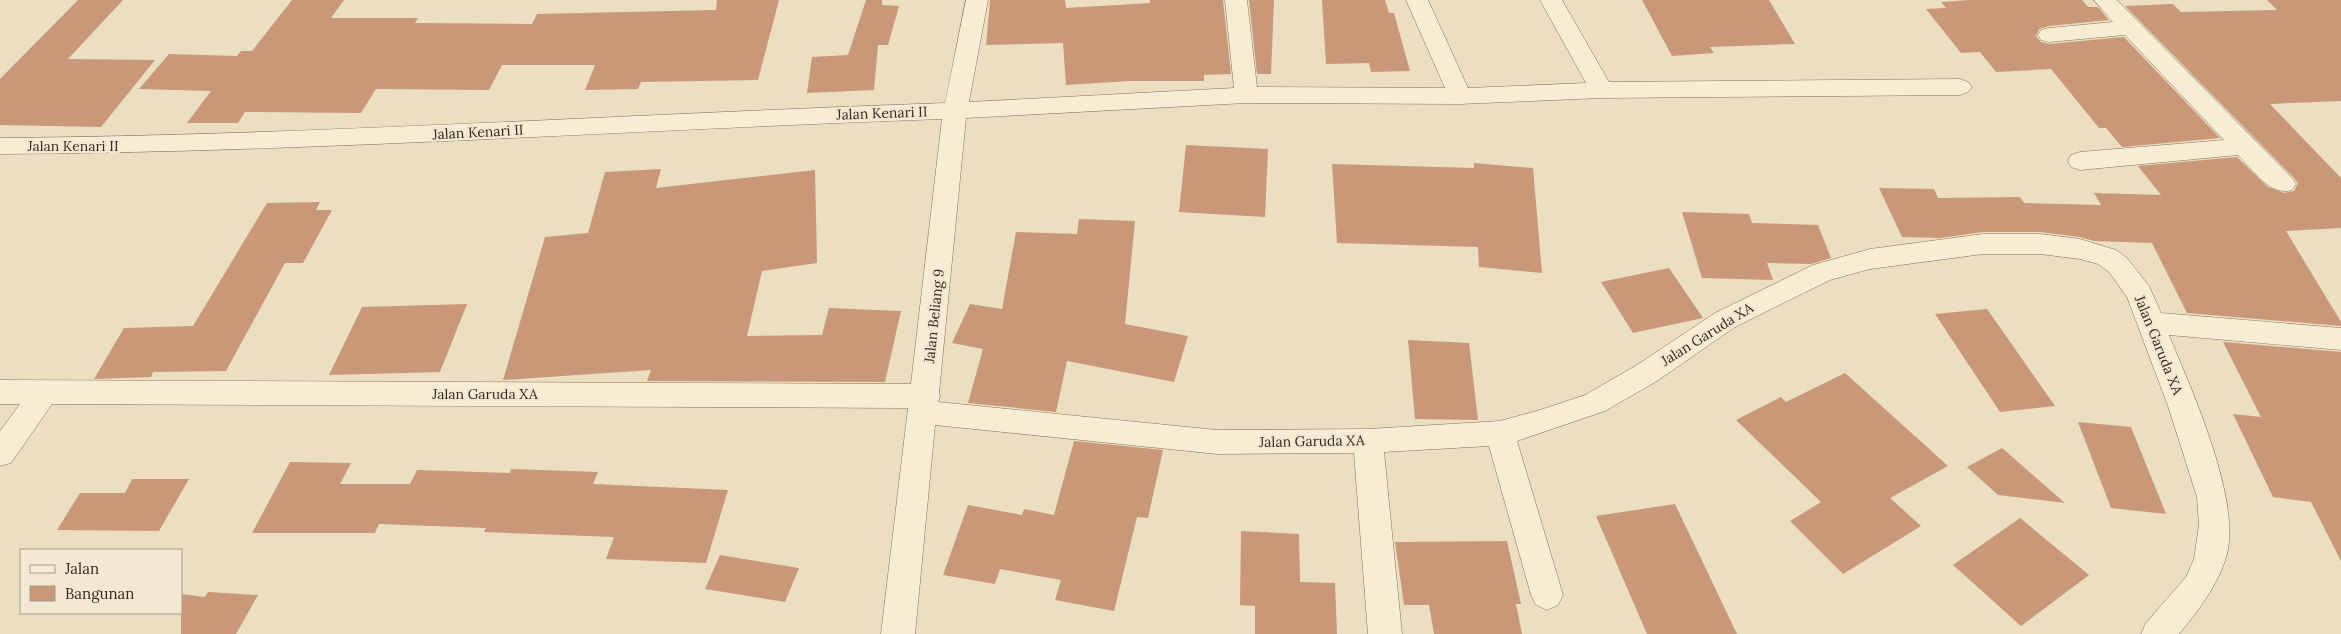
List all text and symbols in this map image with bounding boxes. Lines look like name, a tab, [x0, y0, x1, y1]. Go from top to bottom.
street label: Jalan Kenari II	[835, 102, 928, 124]
street label: Jalan Kenari II	[431, 121, 524, 143]
street label: Jalan Kenari II	[26, 137, 119, 155]
street label: Jalan Beliang 9	[920, 268, 948, 365]
street label: Jalan Garuda XA	[2131, 292, 2187, 397]
street label: Jalan Garuda XA	[1657, 298, 1757, 370]
street label: Jalan Garuda XA	[431, 385, 538, 403]
street label: Jalan Garuda XA	[1258, 431, 1365, 451]
legend	[20, 549, 182, 614]
text: Jalan	[64, 559, 99, 578]
text: Bangunan	[65, 584, 134, 603]

